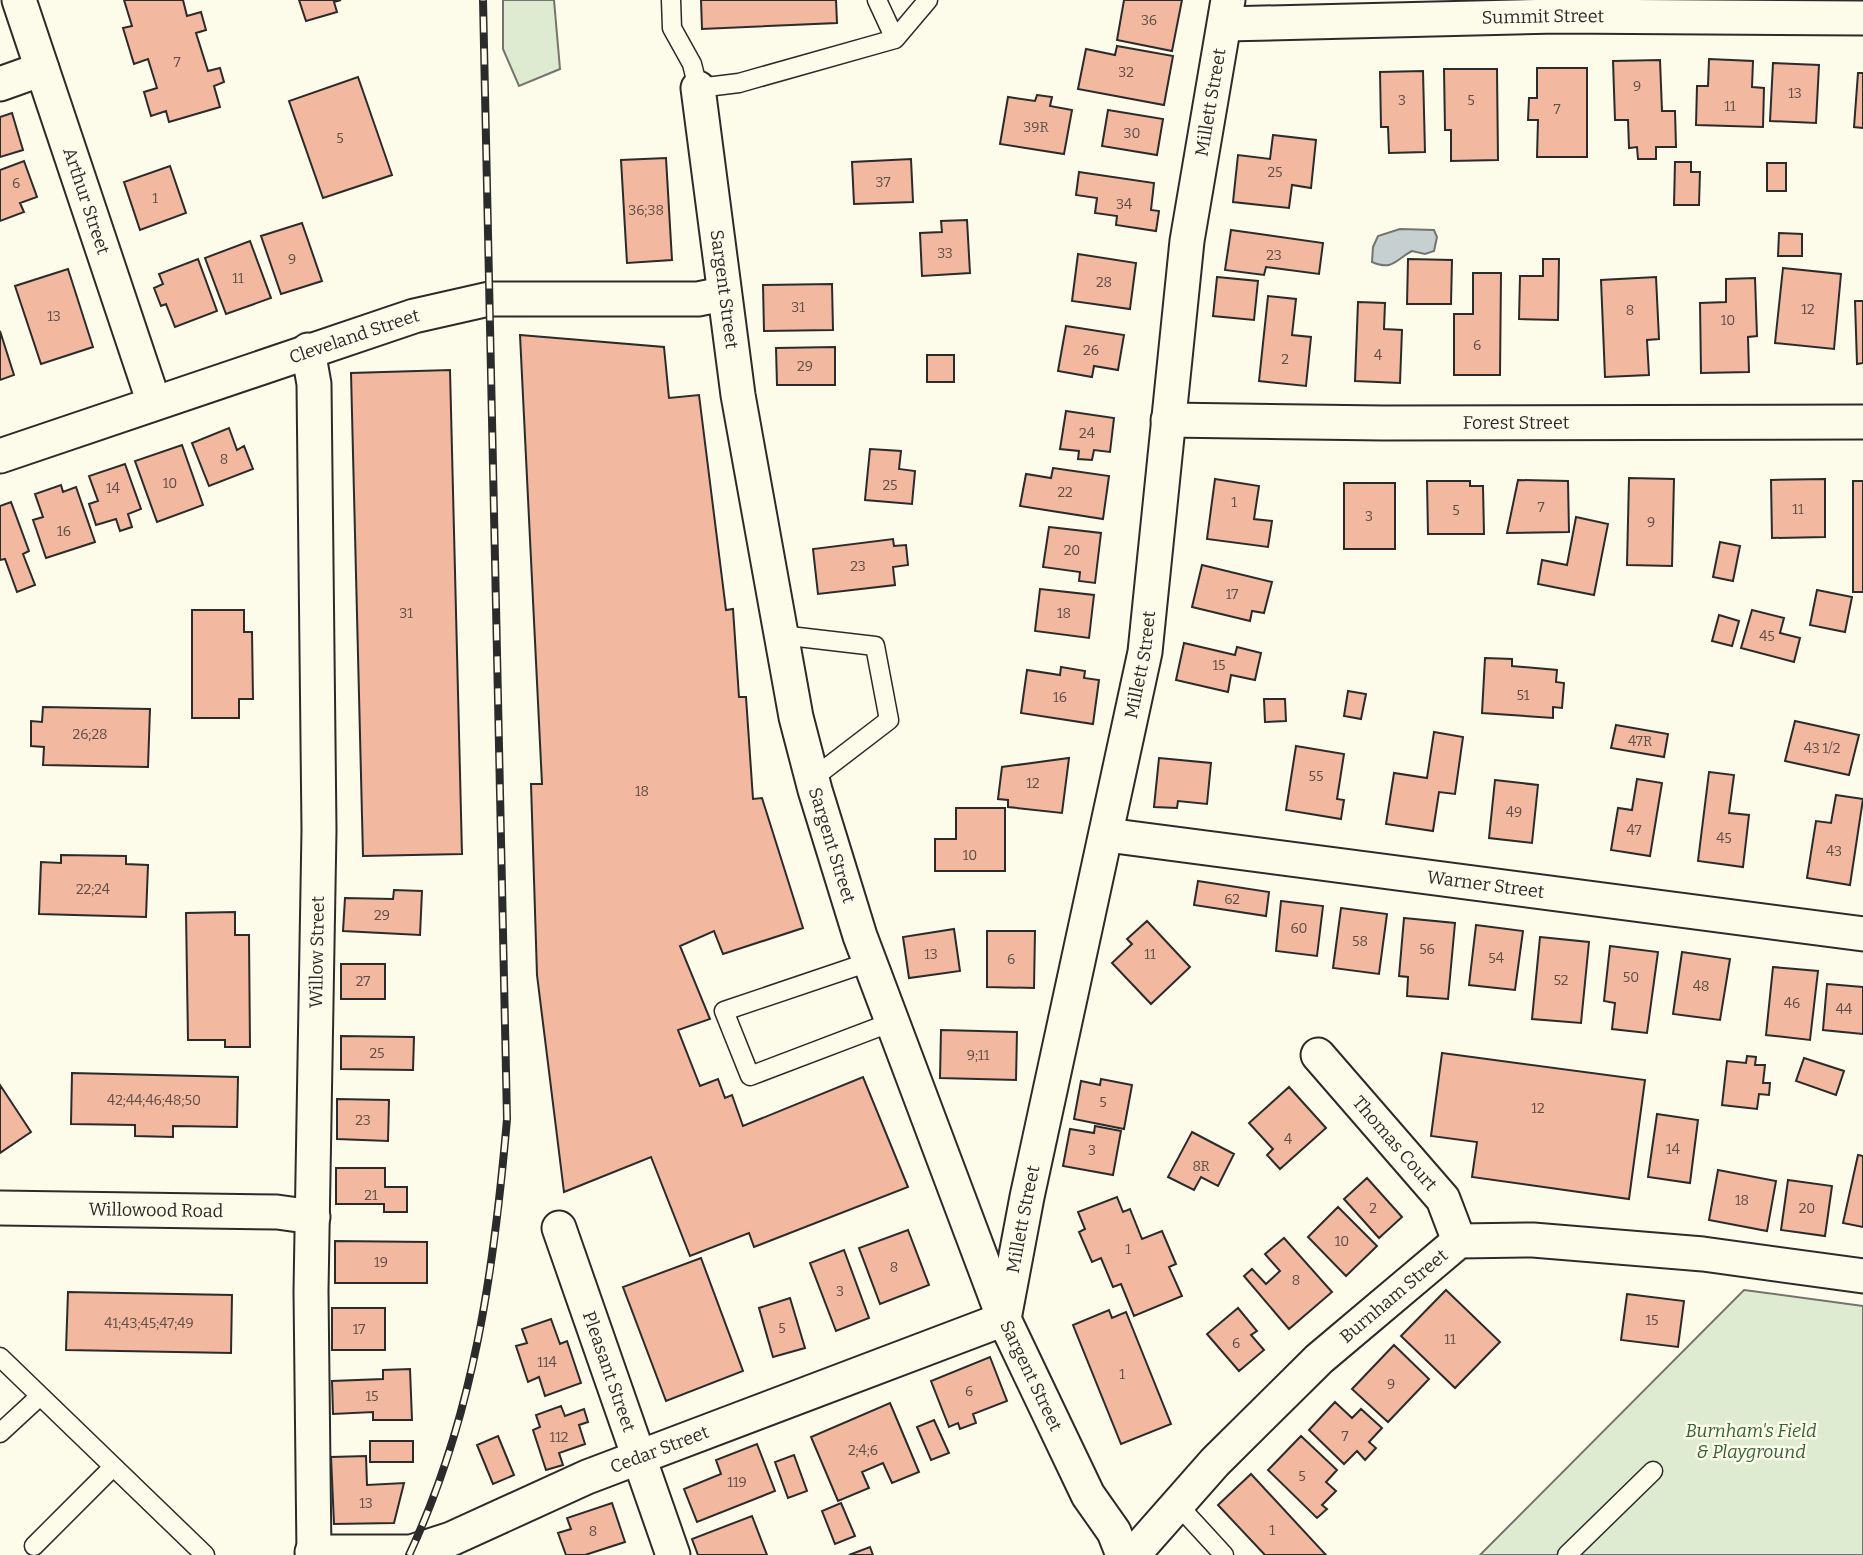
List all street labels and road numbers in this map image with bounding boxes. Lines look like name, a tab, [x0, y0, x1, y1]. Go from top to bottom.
street label: Summit Street	[1481, 5, 1605, 29]
street label: Millett Street	[1191, 46, 1231, 158]
street label: Arthur Street	[58, 145, 115, 258]
street label: Sargent Street	[706, 228, 743, 351]
street label: Cleveland Street	[286, 304, 422, 368]
street label: Forest Street	[1463, 412, 1570, 434]
street label: Millett Street	[1120, 609, 1160, 721]
street label: Sargent Street	[804, 785, 860, 906]
street label: Warner Street	[1426, 866, 1546, 903]
street label: Willow Street	[305, 895, 329, 1008]
street label: Thomas Court	[1348, 1091, 1442, 1196]
street label: Millett Street	[1002, 1163, 1045, 1275]
street label: Willowood Road	[88, 1198, 224, 1222]
street label: Burnham Street	[1335, 1244, 1452, 1348]
street label: Pleasant Street	[578, 1308, 640, 1435]
street label: Sargent Street	[995, 1317, 1067, 1435]
street label: Cedar Street	[607, 1421, 712, 1478]

